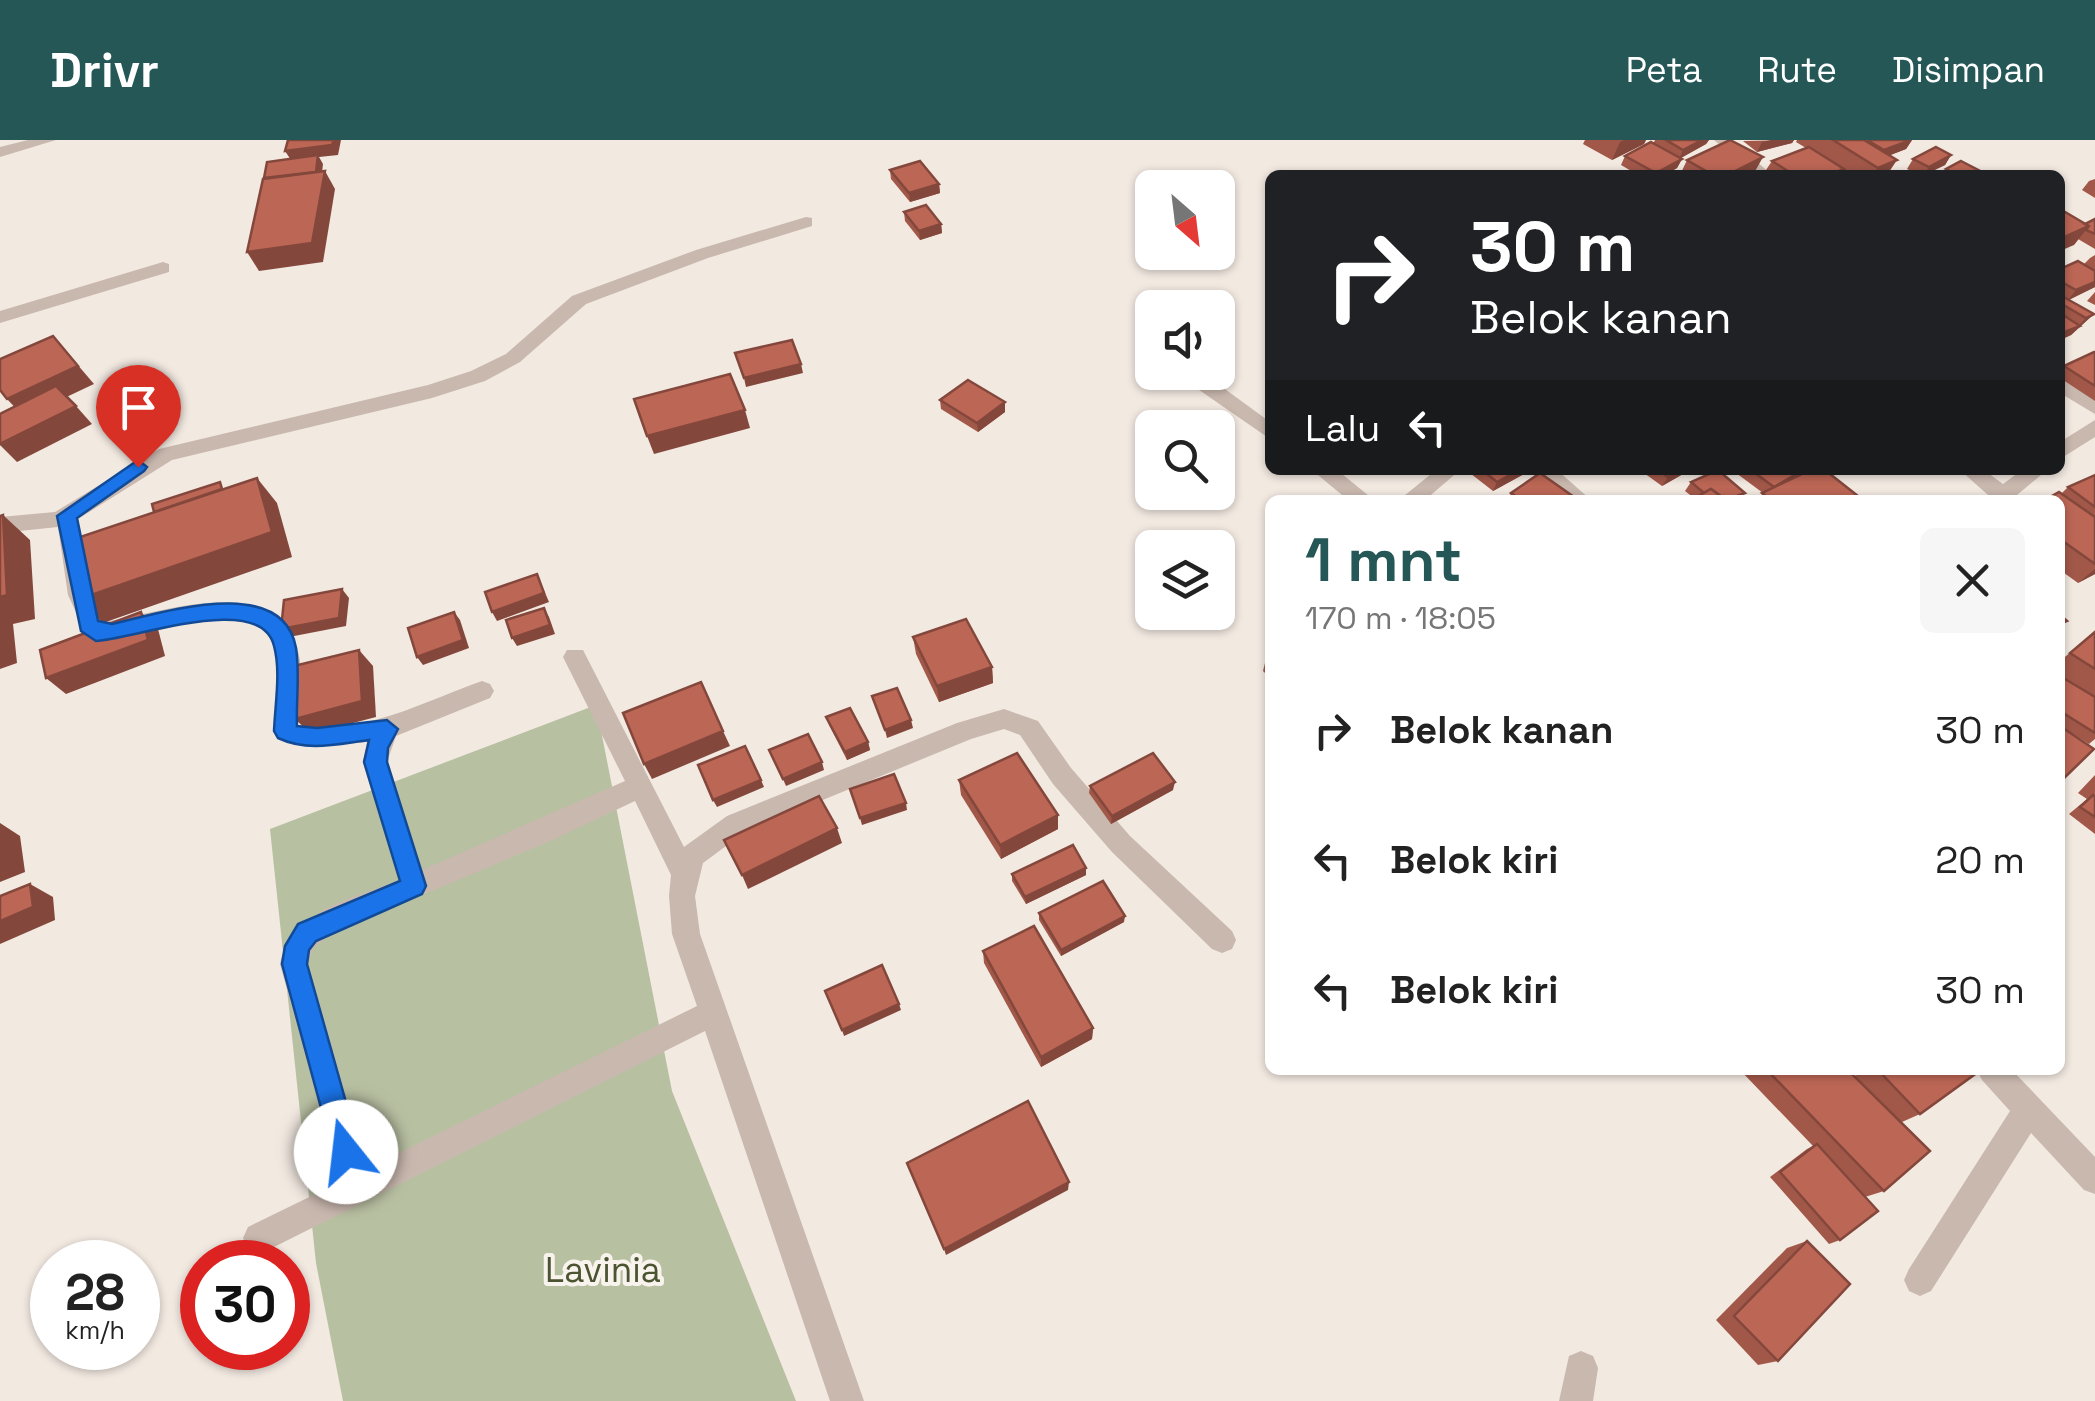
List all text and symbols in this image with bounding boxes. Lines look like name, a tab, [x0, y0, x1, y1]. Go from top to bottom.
text: Drivr	[50, 40, 159, 101]
text: Peta	[1626, 48, 1702, 92]
text: Rute	[1757, 48, 1837, 92]
text: Disimpan	[1892, 48, 2045, 92]
north arrow	[1135, 170, 1235, 270]
map controls	[1135, 170, 1235, 630]
text: 30 m	[1470, 202, 1635, 291]
icon: right	[1305, 210, 1435, 340]
text: Belok kanan	[1470, 289, 1732, 346]
button: sound	[1135, 290, 1235, 390]
pin	[96, 365, 181, 468]
icon: arrive	[111, 380, 166, 435]
icon: left	[1400, 400, 1455, 455]
text: Lalu	[1305, 404, 1380, 452]
button: search	[1135, 410, 1235, 510]
text: 1 mnt	[1305, 522, 1462, 599]
button: close	[1920, 528, 2025, 633]
button: layers	[1135, 530, 1235, 630]
text: 170 m · 18:05	[1305, 598, 1496, 638]
icon: right	[1305, 703, 1360, 758]
text: Belok kanan	[1390, 706, 1613, 754]
text: 30 m	[1935, 706, 2025, 754]
icon: left	[1305, 833, 1360, 888]
text: Belok kiri	[1390, 836, 1558, 884]
text: 20 m	[1935, 836, 2025, 884]
icon: left	[1305, 963, 1360, 1018]
text: Belok kiri	[1390, 966, 1558, 1014]
text: 30 m	[1935, 966, 2025, 1014]
position arrow	[294, 1100, 398, 1204]
speed limit sign: 30	[180, 1240, 310, 1370]
park label: Lavinia	[545, 1248, 661, 1292]
text: 28	[65, 1261, 125, 1325]
text: km/h	[65, 1314, 125, 1346]

